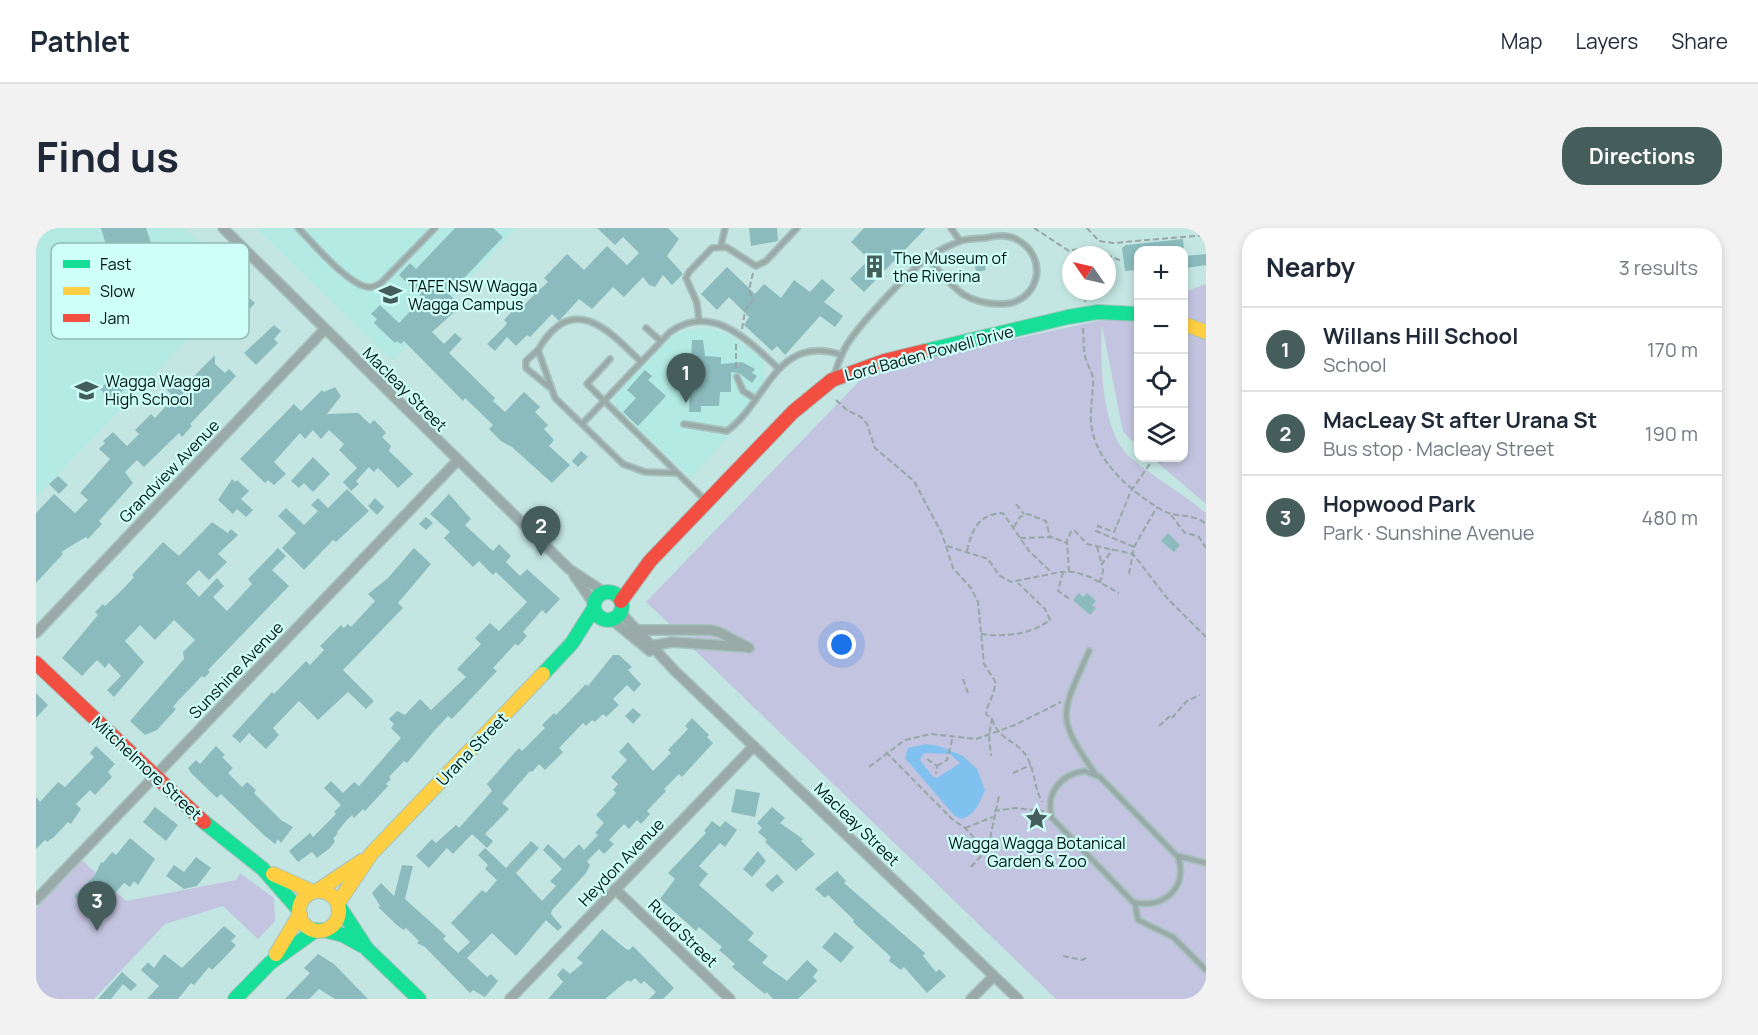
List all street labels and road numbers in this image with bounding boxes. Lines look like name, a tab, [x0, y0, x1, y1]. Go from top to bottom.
street label: Lord Baden Powell Drive	[842, 320, 1016, 386]
street label: Macleay Street	[358, 342, 452, 436]
street label: Grandview Avenue	[114, 415, 224, 527]
street label: Sunshine Avenue	[184, 617, 288, 723]
street label: Urana Street	[431, 707, 513, 791]
street label: Mitchelmore Street	[87, 711, 207, 825]
street label: Macleay Street	[809, 778, 905, 870]
street label: Heydon Avenue	[573, 813, 669, 911]
street label: Rudd Street	[643, 894, 723, 972]

